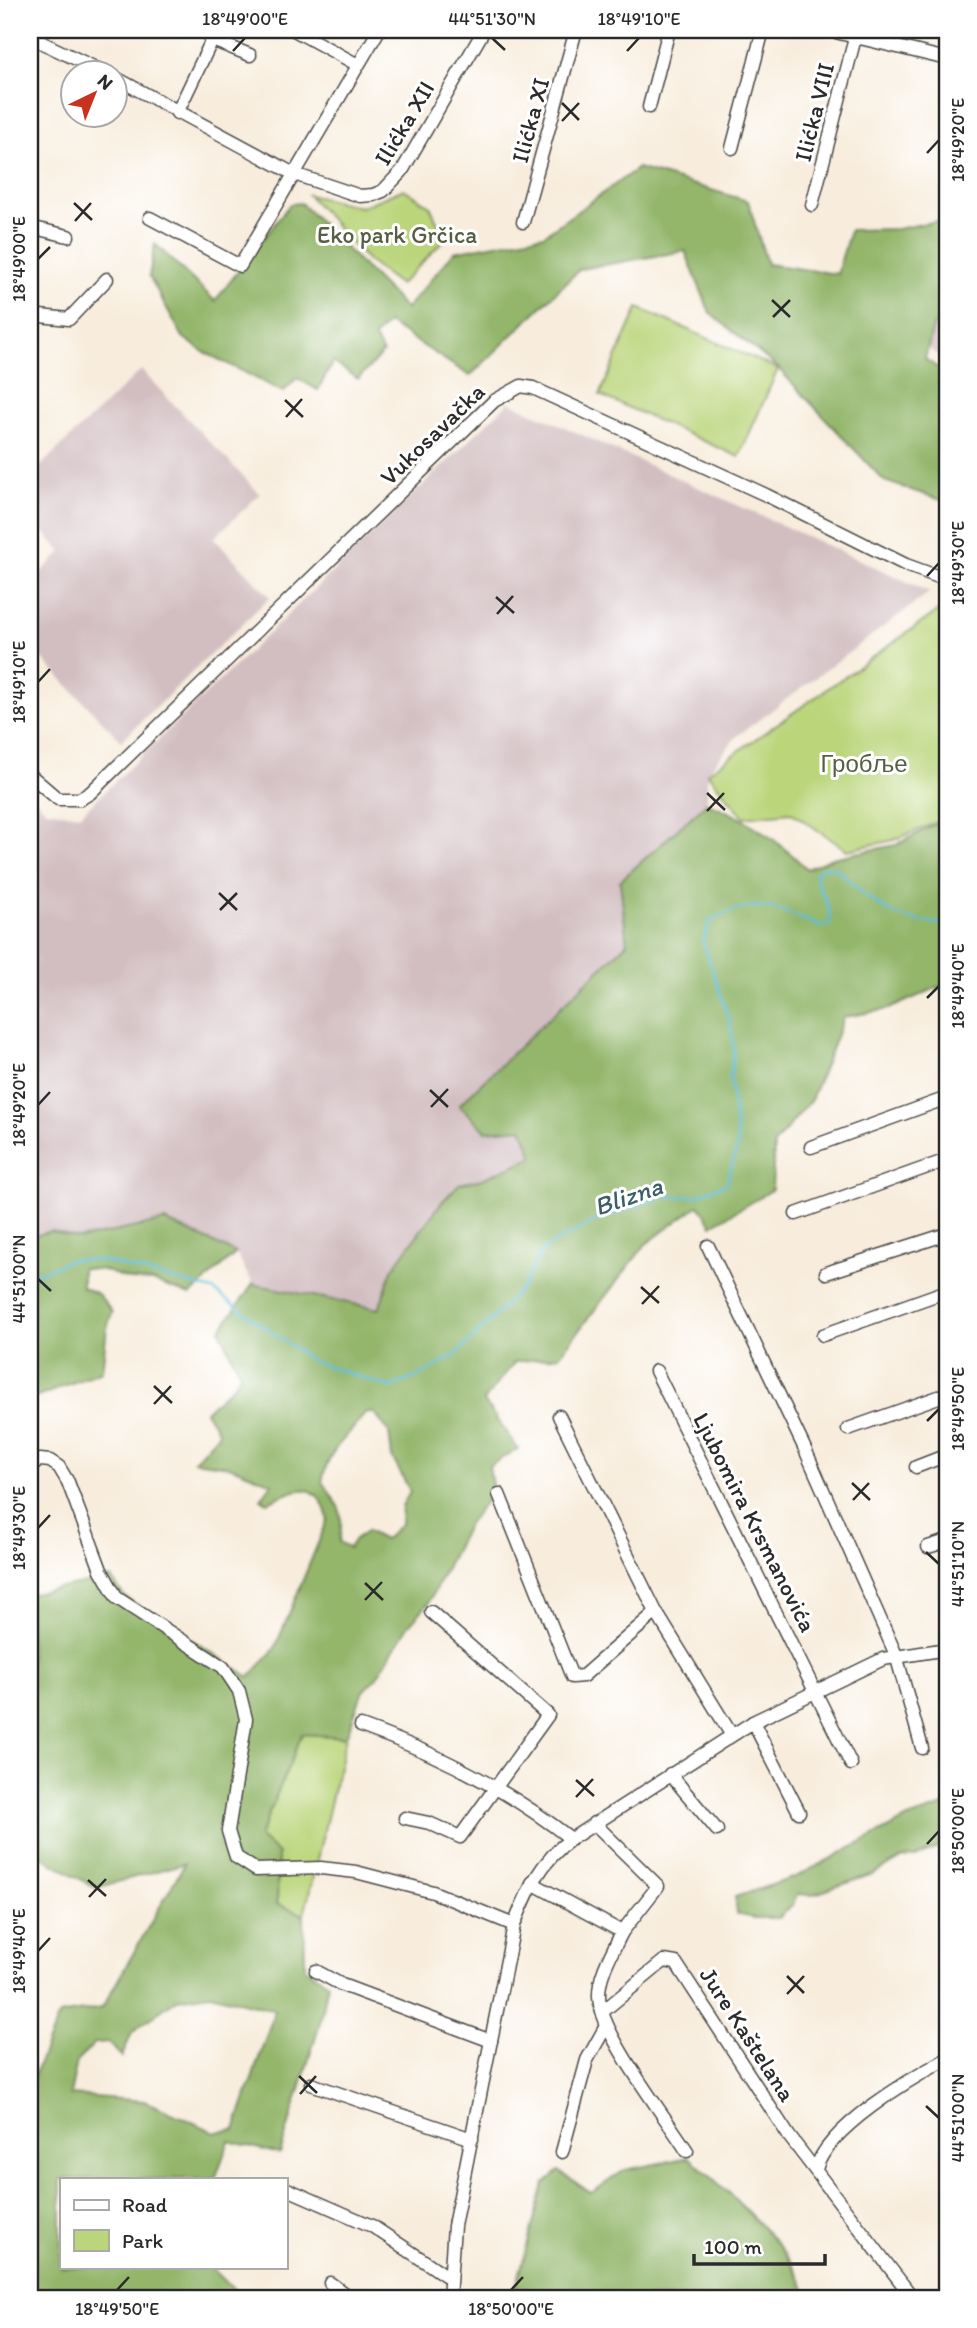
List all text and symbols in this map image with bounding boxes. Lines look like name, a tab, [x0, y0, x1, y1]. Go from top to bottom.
text: 18°49'00"E	[202, 8, 288, 30]
text: 44°51'30"N	[448, 8, 536, 30]
text: 18°49'10"E	[597, 8, 681, 30]
north arrow	[60, 60, 130, 130]
street label: Ilićka VIII	[788, 60, 840, 164]
text: N	[93, 69, 118, 95]
street label: Ilićka XI	[505, 74, 555, 166]
street label: Ilićka XII	[368, 76, 440, 170]
text: 18°49'20"E	[947, 98, 969, 182]
text: 18°49'00"E	[8, 216, 30, 302]
park label: Eko park Grčica	[317, 220, 477, 249]
street label: Vukosavačka	[374, 377, 490, 491]
text: 18°49'30"E	[947, 521, 969, 605]
text: 18°49'10"E	[8, 640, 30, 724]
park label: Гробље	[820, 749, 908, 778]
text: 18°49'40"E	[947, 943, 969, 1029]
text: 18°49'20"E	[8, 1063, 30, 1147]
water label: Blizna	[590, 1169, 668, 1223]
text: 44°51'00"N	[8, 1235, 30, 1324]
text: 18°49'50"E	[947, 1367, 969, 1451]
street label: Ljubomira Krsmanovića	[687, 1408, 823, 1637]
text: 18°49'30"E	[8, 1486, 30, 1570]
text: 44°51'10"N	[947, 1521, 969, 1607]
text: 18°50'00"E	[947, 1788, 969, 1874]
text: 18°49'40"E	[8, 1908, 30, 1994]
street label: Jure Kaštelana	[694, 1961, 802, 2107]
text: 44°51'00"N	[947, 2074, 969, 2163]
legend	[60, 2178, 287, 2268]
text: Road	[122, 2192, 168, 2217]
scale bar	[694, 2223, 825, 2267]
text: Park	[122, 2228, 164, 2253]
text: 100 m	[704, 2234, 762, 2259]
text: 18°49'50"E	[75, 2298, 159, 2320]
text: 18°50'00"E	[468, 2298, 554, 2320]

